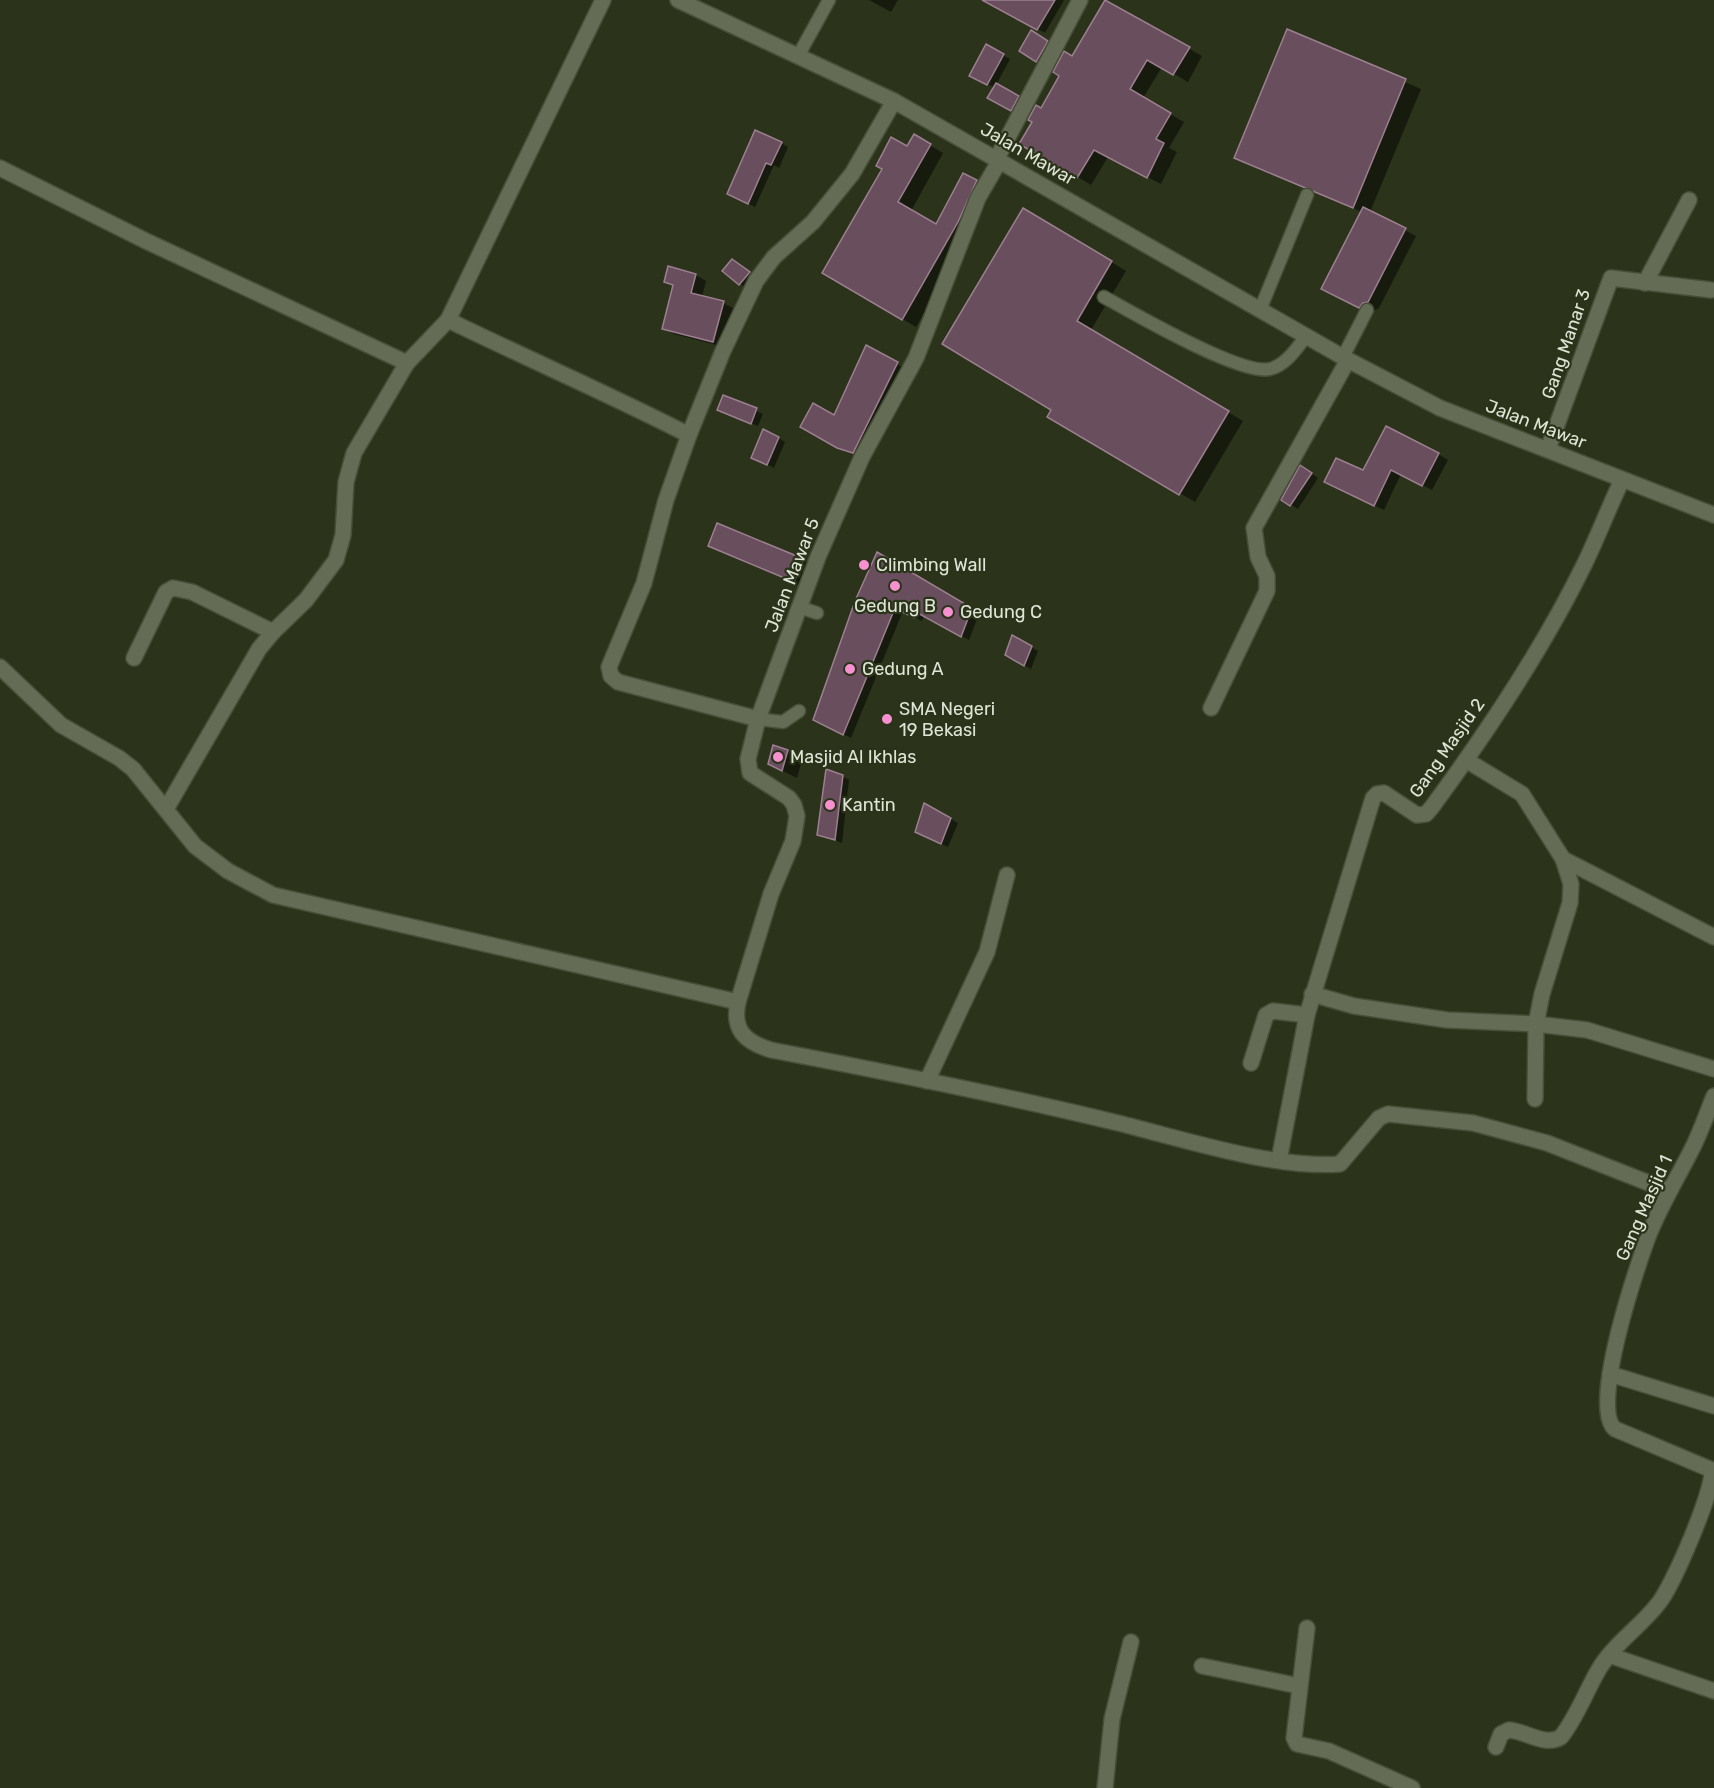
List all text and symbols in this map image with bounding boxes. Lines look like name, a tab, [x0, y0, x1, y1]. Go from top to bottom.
street label: Jalan Mawar	[977, 118, 1080, 190]
street label: Gang Manar 3	[1537, 286, 1595, 402]
street label: Jalan Mawar	[1483, 395, 1590, 453]
street label: Jalan Mawar 5	[760, 515, 824, 635]
place label: Climbing Wall	[876, 554, 986, 576]
marker: Climbing Wall	[857, 558, 871, 572]
marker: Gedung B	[888, 579, 902, 593]
place label: Gedung B	[854, 595, 936, 617]
place label: Gedung C	[960, 601, 1042, 623]
marker: Gedung C	[941, 605, 955, 619]
place label: Gedung A	[862, 658, 944, 680]
marker: Gedung A	[843, 662, 857, 676]
street label: Gang Masjid 2	[1405, 694, 1489, 802]
place label: SMA Negeri 19 Bekasi	[899, 698, 995, 741]
marker: SMA Negeri 19 Bekasi	[880, 712, 894, 726]
place label: Masjid Al Ikhlas	[790, 746, 916, 768]
marker: Masjid Al Ikhlas	[771, 750, 785, 764]
place label: Kantin	[842, 794, 896, 816]
marker: Kantin	[823, 798, 837, 812]
street label: Gang Masjid 1	[1611, 1152, 1677, 1264]

